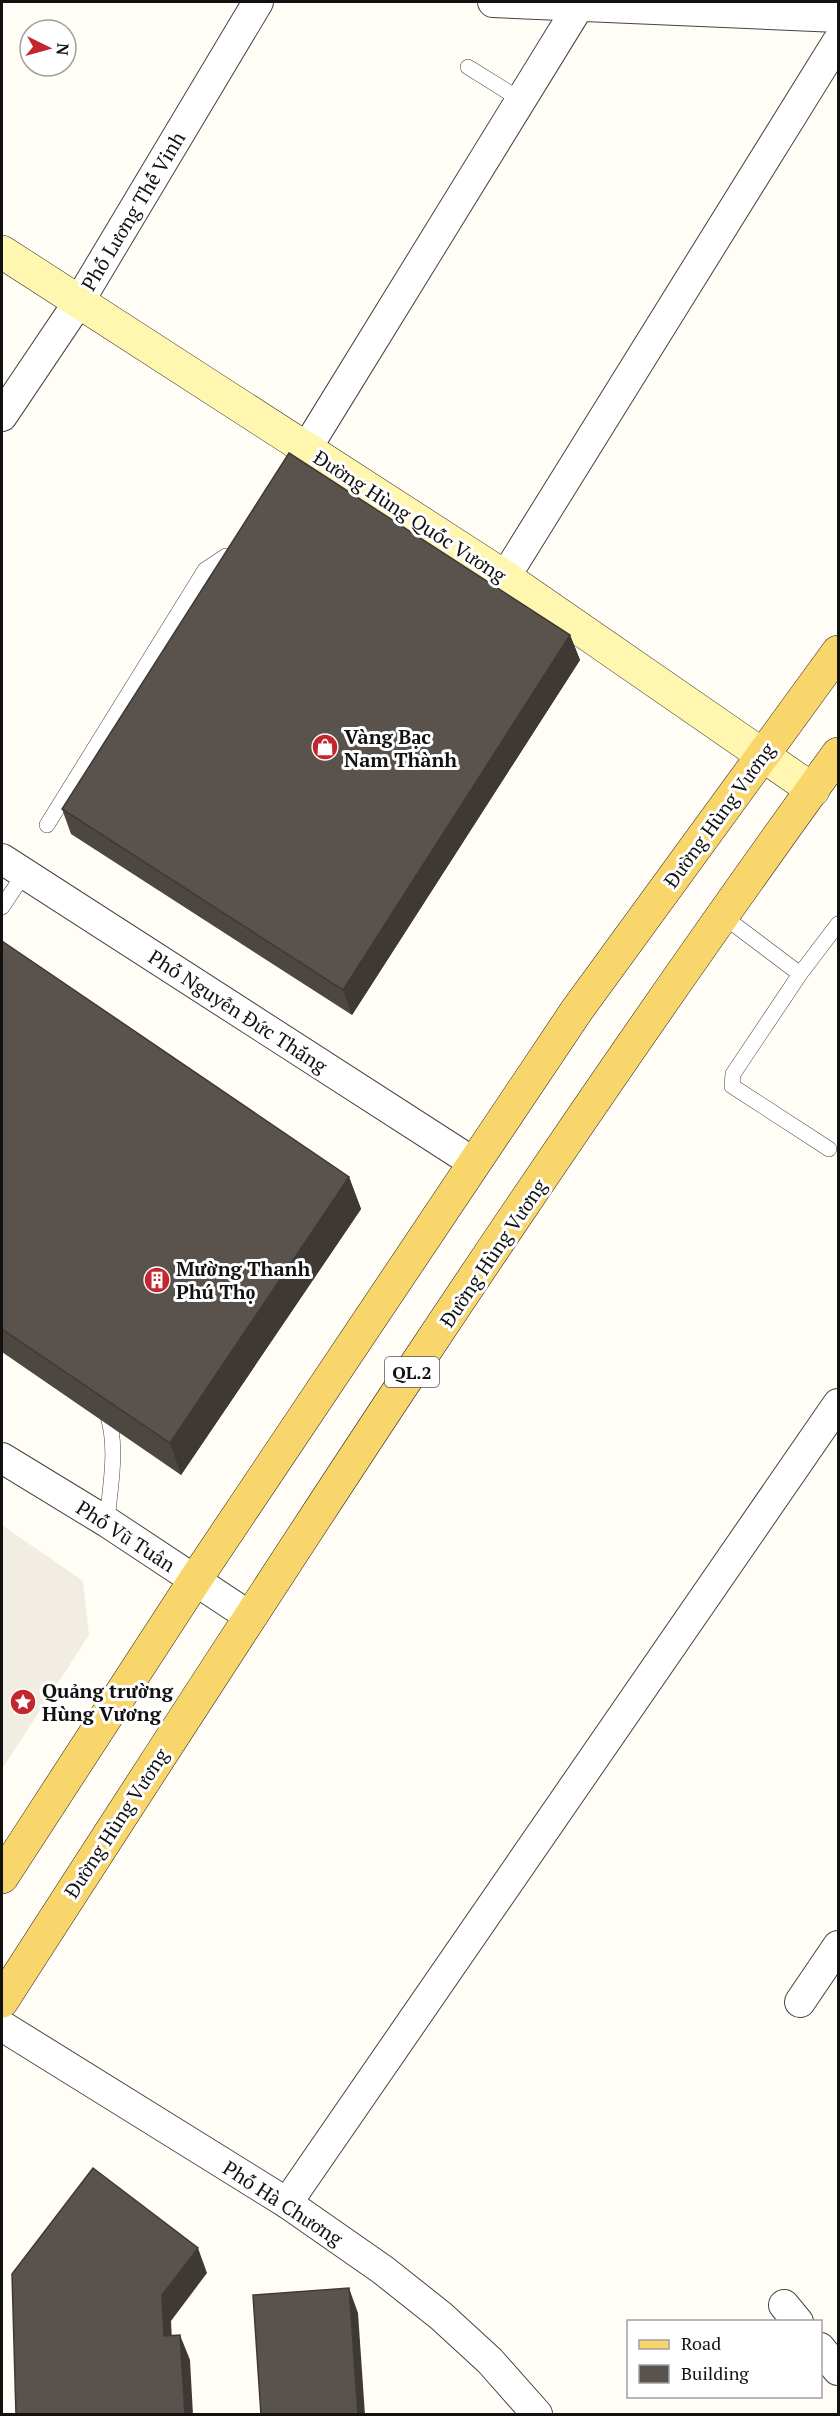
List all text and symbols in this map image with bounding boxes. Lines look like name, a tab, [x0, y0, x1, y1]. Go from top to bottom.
north arrow	[18, 18, 78, 78]
text: N	[51, 42, 74, 56]
street label: Phố Lương Thế Vinh	[75, 126, 191, 296]
street label: Đường Hùng Quốc Vương	[308, 444, 512, 589]
place label: Vàng Bạc Nam Thành	[344, 723, 457, 773]
shop icon: Vàng Bạc Nam Thành	[310, 732, 340, 762]
street label: Đường Hùng Vương	[657, 737, 781, 893]
street label: Phố Nguyễn Đức Thắng	[144, 943, 333, 1079]
street label: Đường Hùng Vương	[433, 1173, 553, 1332]
place label: Mường Thanh Phú Thọ	[176, 1255, 310, 1305]
building icon: Mường Thanh Phú Thọ	[142, 1265, 172, 1295]
road number: QL.2	[385, 1357, 439, 1387]
street label: Phố Vũ Tuân	[71, 1494, 181, 1578]
place label: Quảng trường Hùng Vương	[42, 1677, 174, 1727]
place icon: Quảng trường Hùng Vương	[8, 1687, 38, 1717]
street label: Đường Hùng Vương	[58, 1743, 175, 1903]
street label: Phố Hà Chương	[218, 2154, 348, 2252]
legend	[627, 2320, 822, 2398]
text: Road	[681, 2331, 721, 2355]
text: Building	[681, 2361, 749, 2385]

